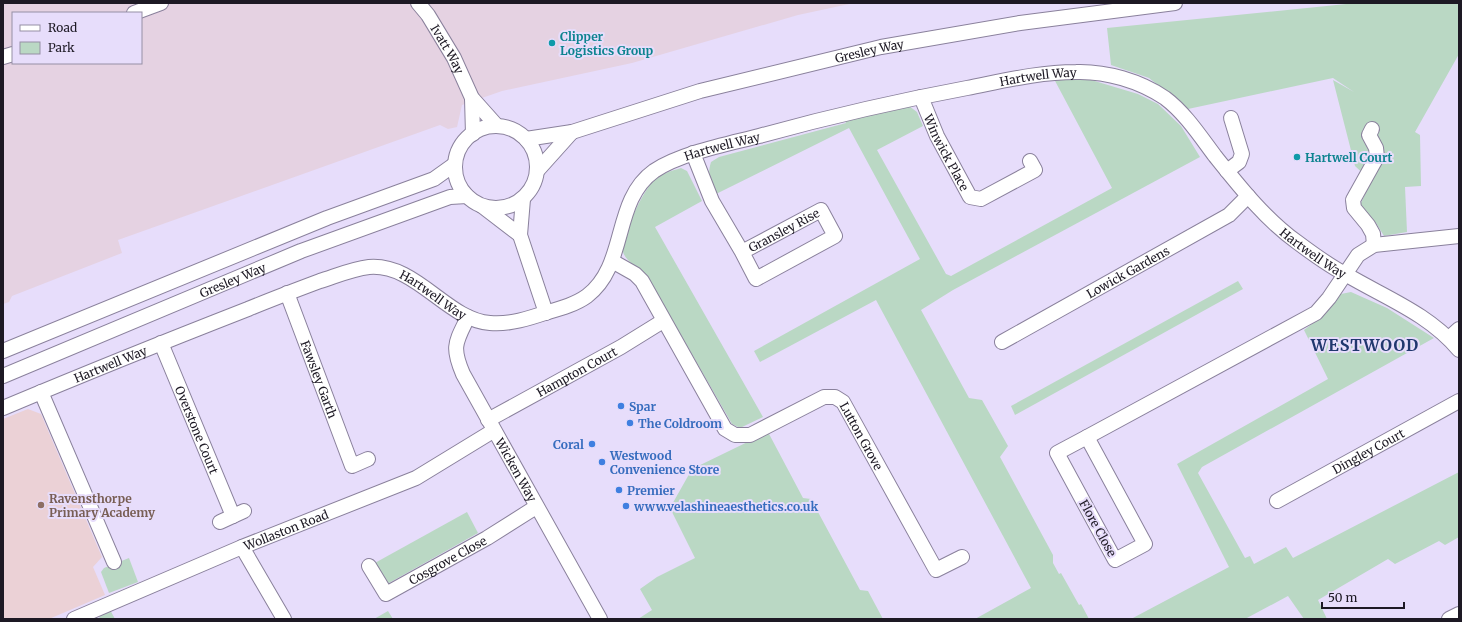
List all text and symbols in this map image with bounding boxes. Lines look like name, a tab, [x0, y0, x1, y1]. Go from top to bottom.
legend	[12, 12, 142, 64]
text: Road	[48, 20, 77, 35]
street label: Ivatt Way	[428, 22, 468, 76]
place label: Clipper Logistics Group	[560, 29, 654, 58]
street label: Gresley Way	[833, 36, 905, 65]
marker: Clipper Logistics Group	[547, 38, 557, 48]
text: Park	[48, 40, 75, 55]
street label: Hartwell Way	[998, 64, 1077, 89]
street label: Winwick Place	[921, 111, 973, 193]
street label: Hartwell Way	[682, 129, 761, 163]
place label: Hartwell Court	[1305, 150, 1393, 165]
marker: Hartwell Court	[1292, 152, 1302, 162]
street label: Gransley Rise	[746, 205, 822, 255]
street label: Hartwell Way	[1277, 224, 1349, 281]
street label: Lowick Gardens	[1084, 242, 1172, 301]
street label: Gresley Way	[197, 259, 268, 300]
street label: Hartwell Way	[397, 266, 469, 322]
district label: WESTWOOD	[1310, 335, 1419, 355]
street label: Fawsley Garth	[298, 338, 341, 420]
street label: Hartwell Way	[71, 342, 149, 385]
street label: Hampton Court	[534, 343, 620, 400]
street label: Overstone Court	[172, 384, 222, 476]
place label: Spar	[629, 399, 656, 414]
street label: Lutton Grove	[837, 399, 887, 472]
marker: Spar	[616, 401, 626, 411]
place label: The Coldroom	[638, 416, 722, 431]
marker: The Coldroom	[625, 418, 635, 428]
street label: Dingley Court	[1329, 425, 1407, 477]
street label: Wicken Way	[492, 434, 540, 504]
place label: Coral	[553, 437, 584, 452]
marker: Coral	[587, 439, 597, 449]
place label: Westwood Convenience Store	[609, 448, 720, 477]
marker: Westwood Convenience Store	[597, 457, 607, 467]
place label: Premier	[627, 483, 675, 498]
marker: Premier	[614, 485, 624, 495]
place label: Ravensthorpe Primary Academy	[49, 491, 156, 520]
street label: Flore Close	[1076, 497, 1120, 559]
place label: www.velashineaesthetics.co.uk	[633, 499, 818, 514]
marker: Ravensthorpe Primary Academy	[36, 500, 46, 510]
marker: www.velashineaesthetics.co.uk	[621, 501, 631, 511]
street label: Wollaston Road	[241, 506, 330, 553]
street label: Cosgrove Close	[406, 532, 489, 587]
scale bar	[1322, 584, 1404, 610]
text: 50 m	[1328, 590, 1357, 605]

